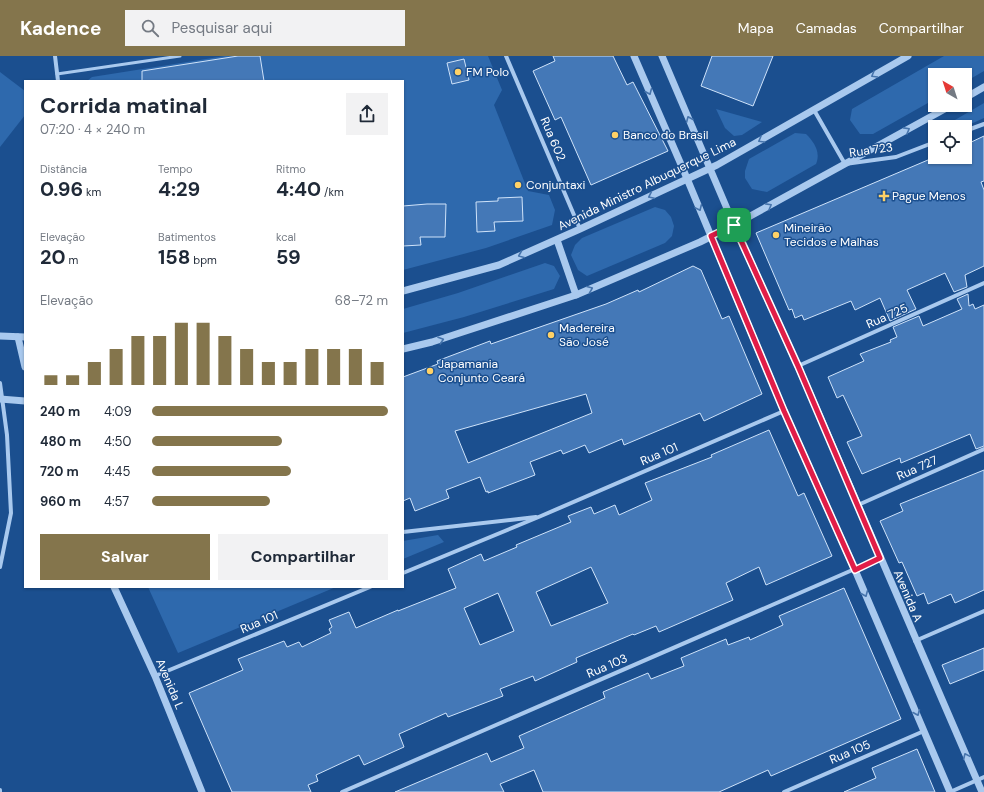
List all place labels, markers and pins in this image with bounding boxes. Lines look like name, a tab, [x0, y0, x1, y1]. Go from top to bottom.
place label: FM Polo	[466, 64, 509, 80]
marker: FM Polo	[453, 67, 463, 77]
place label: Banco do Brasil	[623, 127, 708, 143]
marker: Banco do Brasil	[610, 130, 620, 140]
place label: Conjuntaxi	[526, 177, 585, 193]
marker: Conjuntaxi	[513, 180, 523, 190]
place label: Pague Menos	[892, 188, 966, 204]
marker: Pague Menos	[879, 191, 889, 201]
pin	[717, 208, 751, 242]
place label: Mineirão Tecidos e Malhas	[784, 220, 879, 250]
marker: Mineirão Tecidos e Malhas	[771, 230, 781, 240]
place label: Madereira São José	[559, 320, 615, 350]
marker: Madereira São José	[546, 330, 556, 340]
place label: Japamania Conjunto Ceará	[438, 356, 525, 386]
marker: Japamania Conjunto Ceará	[425, 366, 435, 376]

